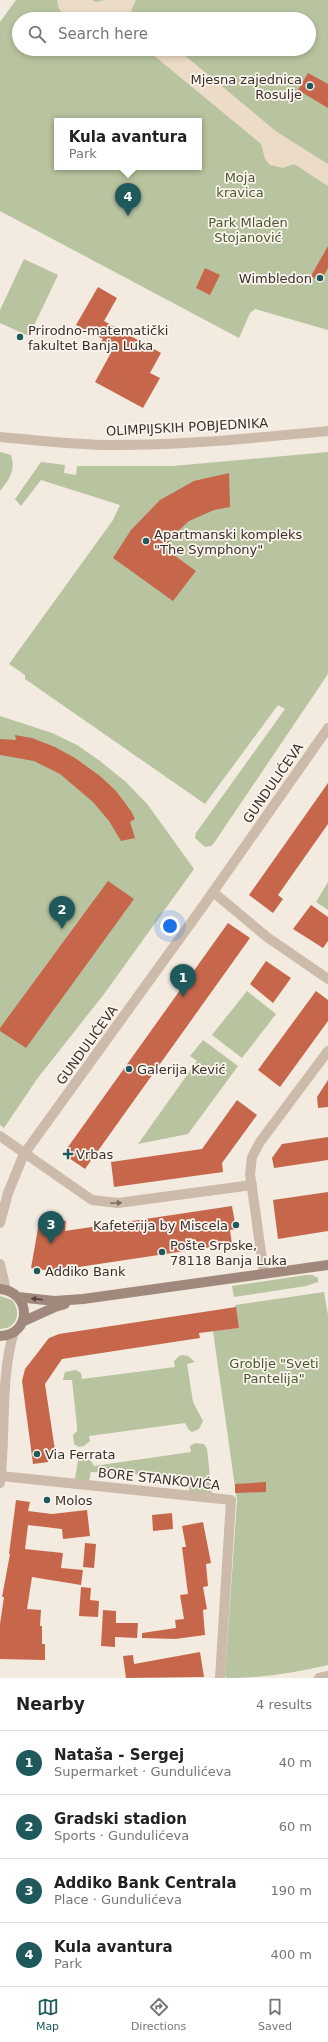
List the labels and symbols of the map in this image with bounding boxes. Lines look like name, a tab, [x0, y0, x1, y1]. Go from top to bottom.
place label: Mjesna zajednica Rosulje	[190, 72, 302, 102]
marker: Mjesna zajednica Rosulje	[305, 81, 315, 91]
park label: Moja kravica	[216, 170, 264, 200]
pin: 4	[115, 183, 141, 216]
park label: Park Mladen Stojanović	[208, 215, 288, 245]
place label: Wimbledon	[239, 271, 312, 286]
marker: Wimbledon	[315, 273, 325, 283]
place label: Prirodno-matematički fakultet Banja Luka	[28, 323, 168, 353]
marker: Prirodno-matematički fakultet Banja Luka	[15, 332, 25, 342]
street label: OLIMPIJSKIH POBJEDNIKA	[106, 415, 269, 439]
place label: Apartmanski kompleks "The Symphony"	[154, 527, 303, 557]
marker: Apartmanski kompleks "The Symphony"	[141, 536, 151, 546]
street label: GUNDULIĆEVA	[240, 740, 306, 826]
pin: 2	[49, 896, 75, 929]
your location	[160, 916, 180, 936]
pin: 1	[170, 964, 196, 997]
street label: GUNDULIĆEVA	[53, 1002, 121, 1088]
place label: Galerija Kević	[137, 1062, 226, 1077]
marker: Galerija Kević	[124, 1064, 134, 1074]
place label: Vrbas	[76, 1147, 113, 1162]
marker: Vrbas	[63, 1149, 73, 1159]
one-way arrow	[110, 1199, 122, 1206]
pin: 3	[38, 1211, 64, 1244]
place label: Kafeterija by Miscela	[93, 1218, 228, 1233]
marker: Kafeterija by Miscela	[231, 1220, 241, 1230]
place label: Pošte Srpske, 78118 Banja Luka	[170, 1238, 287, 1268]
marker: Pošte Srpske, 78118 Banja Luka	[157, 1247, 167, 1257]
place label: Addiko Bank	[45, 1264, 126, 1279]
marker: Addiko Bank	[32, 1266, 42, 1276]
one-way arrow	[31, 1296, 43, 1302]
park label: Groblje "Sveti Pantelija"	[229, 1356, 319, 1386]
place label: Via Ferrata	[45, 1447, 116, 1462]
marker: Via Ferrata	[32, 1449, 42, 1459]
street label: BORE STANKOVIĆA	[97, 1465, 221, 1493]
place label: Molos	[55, 1493, 93, 1508]
marker: Molos	[42, 1495, 52, 1505]

